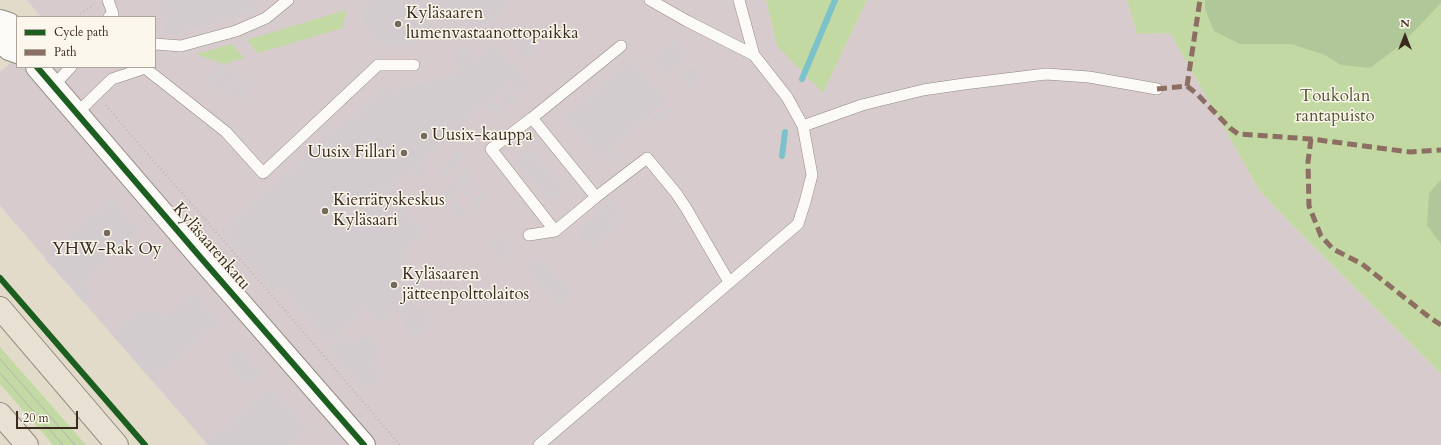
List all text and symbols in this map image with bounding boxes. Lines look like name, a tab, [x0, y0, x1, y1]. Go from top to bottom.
place label: Kyläsaaren lumenvastaanottopaikka	[406, 4, 579, 44]
legend	[16, 16, 156, 68]
north arrow	[1385, 16, 1425, 56]
text: N	[1400, 16, 1410, 31]
marker: Kyläsaaren lumenvastaanottopaikka	[393, 19, 403, 29]
text: Cycle path	[54, 24, 109, 40]
text: Path	[54, 44, 77, 60]
park label: Toukolan rantapuisto	[1295, 87, 1375, 127]
place label: Uusix-kauppa	[432, 126, 533, 146]
marker: Uusix-kauppa	[419, 131, 429, 141]
place label: Uusix Fillari	[308, 143, 396, 163]
marker: Uusix Fillari	[399, 148, 409, 158]
place label: Kierrätyskeskus Kyläsaari	[333, 191, 445, 231]
street label: Kyläsaarenkatu	[168, 199, 254, 295]
marker: Kierrätyskeskus Kyläsaari	[320, 206, 330, 216]
marker: YHW-Rak Oy	[102, 228, 112, 238]
place label: YHW-Rak Oy	[52, 240, 162, 260]
place label: Kyläsaaren jätteenpolttolaitos	[402, 265, 529, 305]
marker: Kyläsaaren jätteenpolttolaitos	[389, 280, 399, 290]
scale bar	[18, 403, 80, 429]
text: 20 m	[23, 410, 49, 426]

